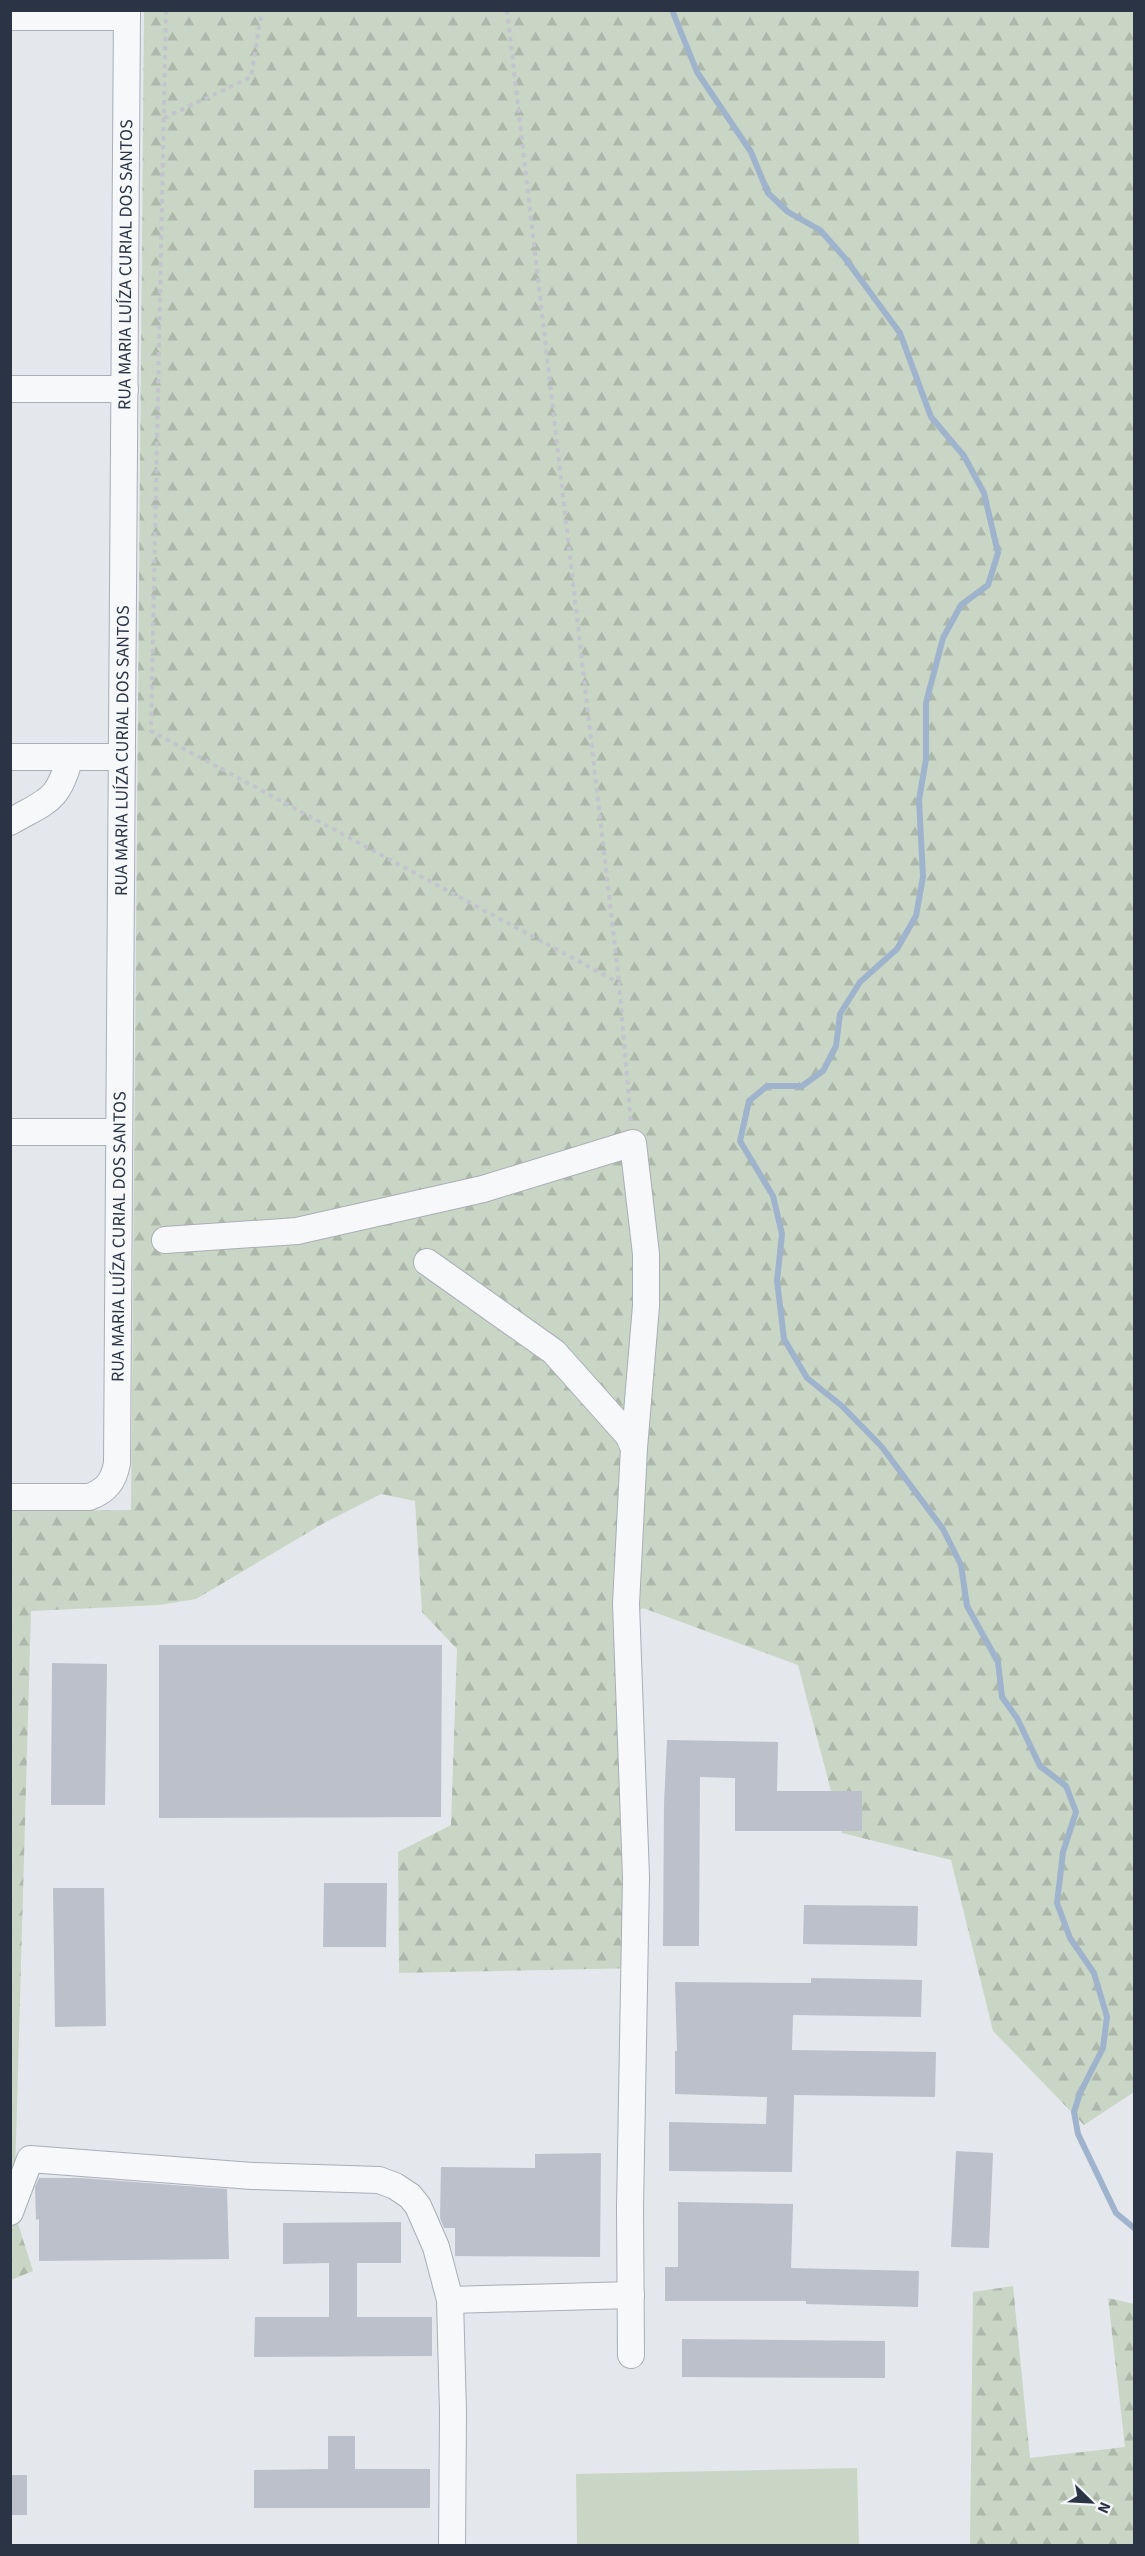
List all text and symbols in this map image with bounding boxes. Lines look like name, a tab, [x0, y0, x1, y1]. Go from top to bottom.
street label: RUA MARIA LUÍZA CURIAL DOS SANTOS	[112, 119, 139, 410]
street label: RUA MARIA LUÍZA CURIAL DOS SANTOS	[109, 605, 136, 896]
street label: RUA MARIA LUÍZA CURIAL DOS SANTOS	[106, 1091, 133, 1382]
north arrow	[1061, 2472, 1121, 2532]
text: N	[1092, 2498, 1116, 2517]

